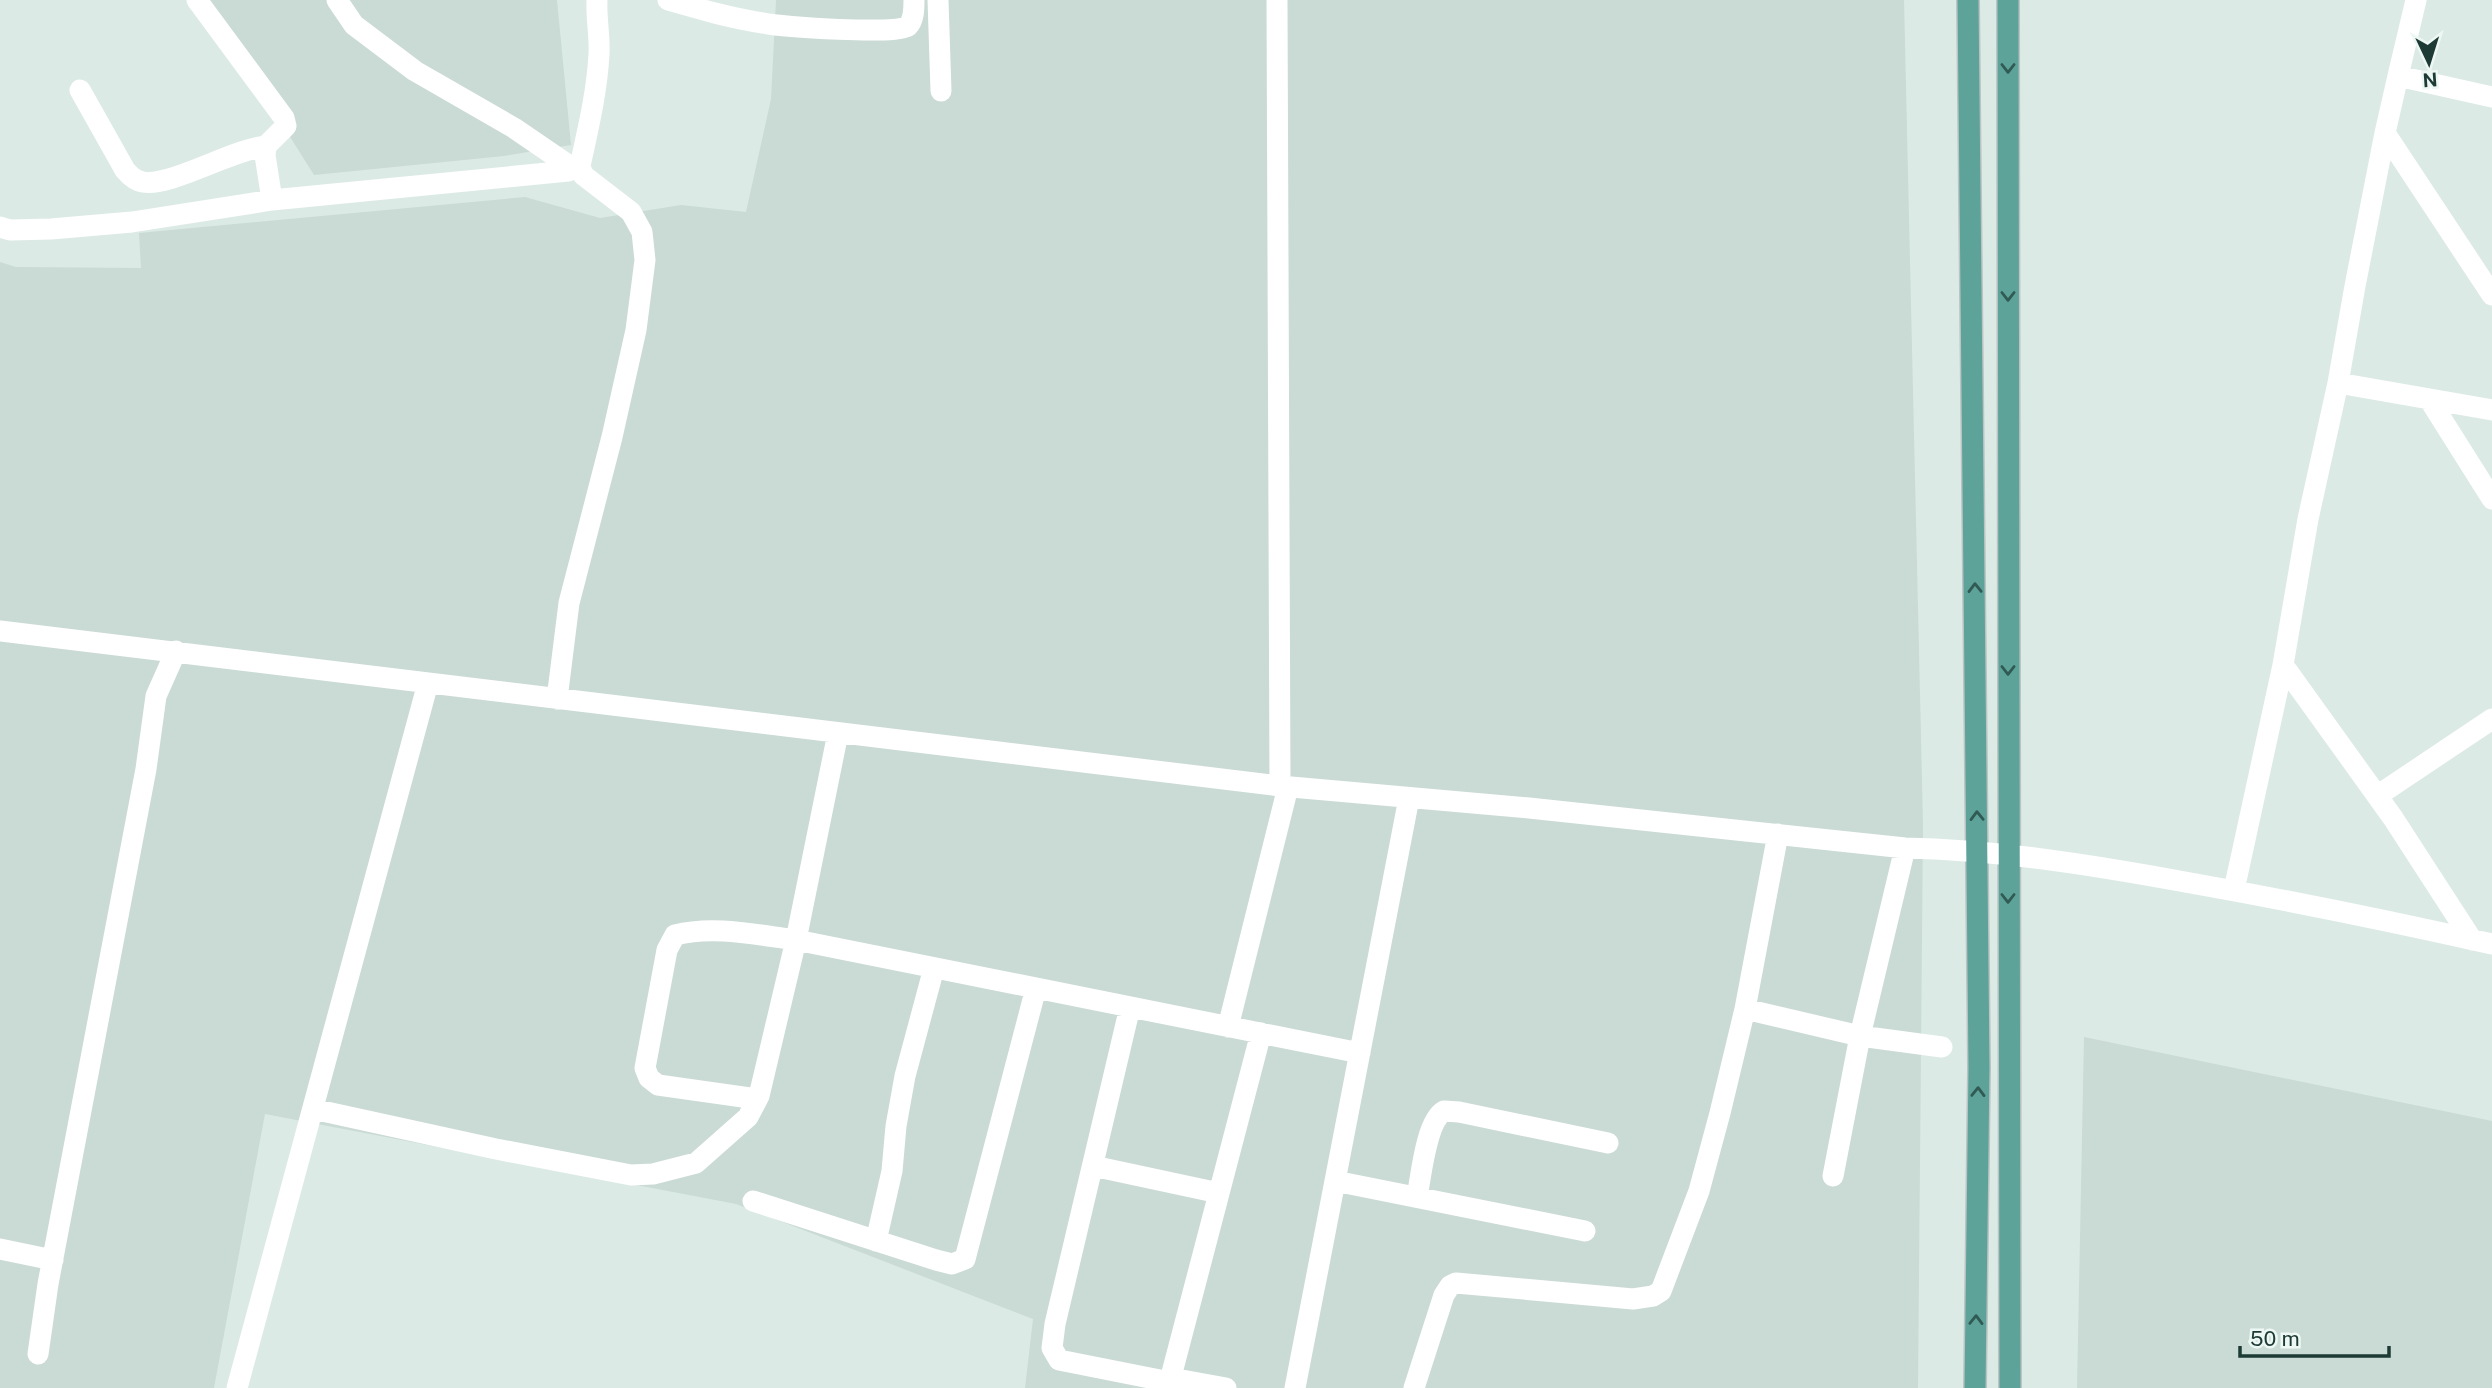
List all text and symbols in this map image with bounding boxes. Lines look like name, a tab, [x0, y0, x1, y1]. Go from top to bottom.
north arrow	[2394, 28, 2464, 98]
one-way arrow	[2000, 63, 2016, 74]
text: N	[2422, 68, 2438, 91]
one-way arrow	[2000, 291, 2016, 301]
one-way arrow	[1967, 583, 1983, 593]
one-way arrow	[2000, 665, 2016, 676]
one-way arrow	[1969, 810, 1985, 821]
one-way arrow	[2000, 893, 2016, 903]
one-way arrow	[1970, 1087, 1986, 1097]
one-way arrow	[1968, 1314, 1984, 1325]
scale bar	[2240, 1314, 2389, 1358]
text: 50 m	[2250, 1326, 2300, 1351]

